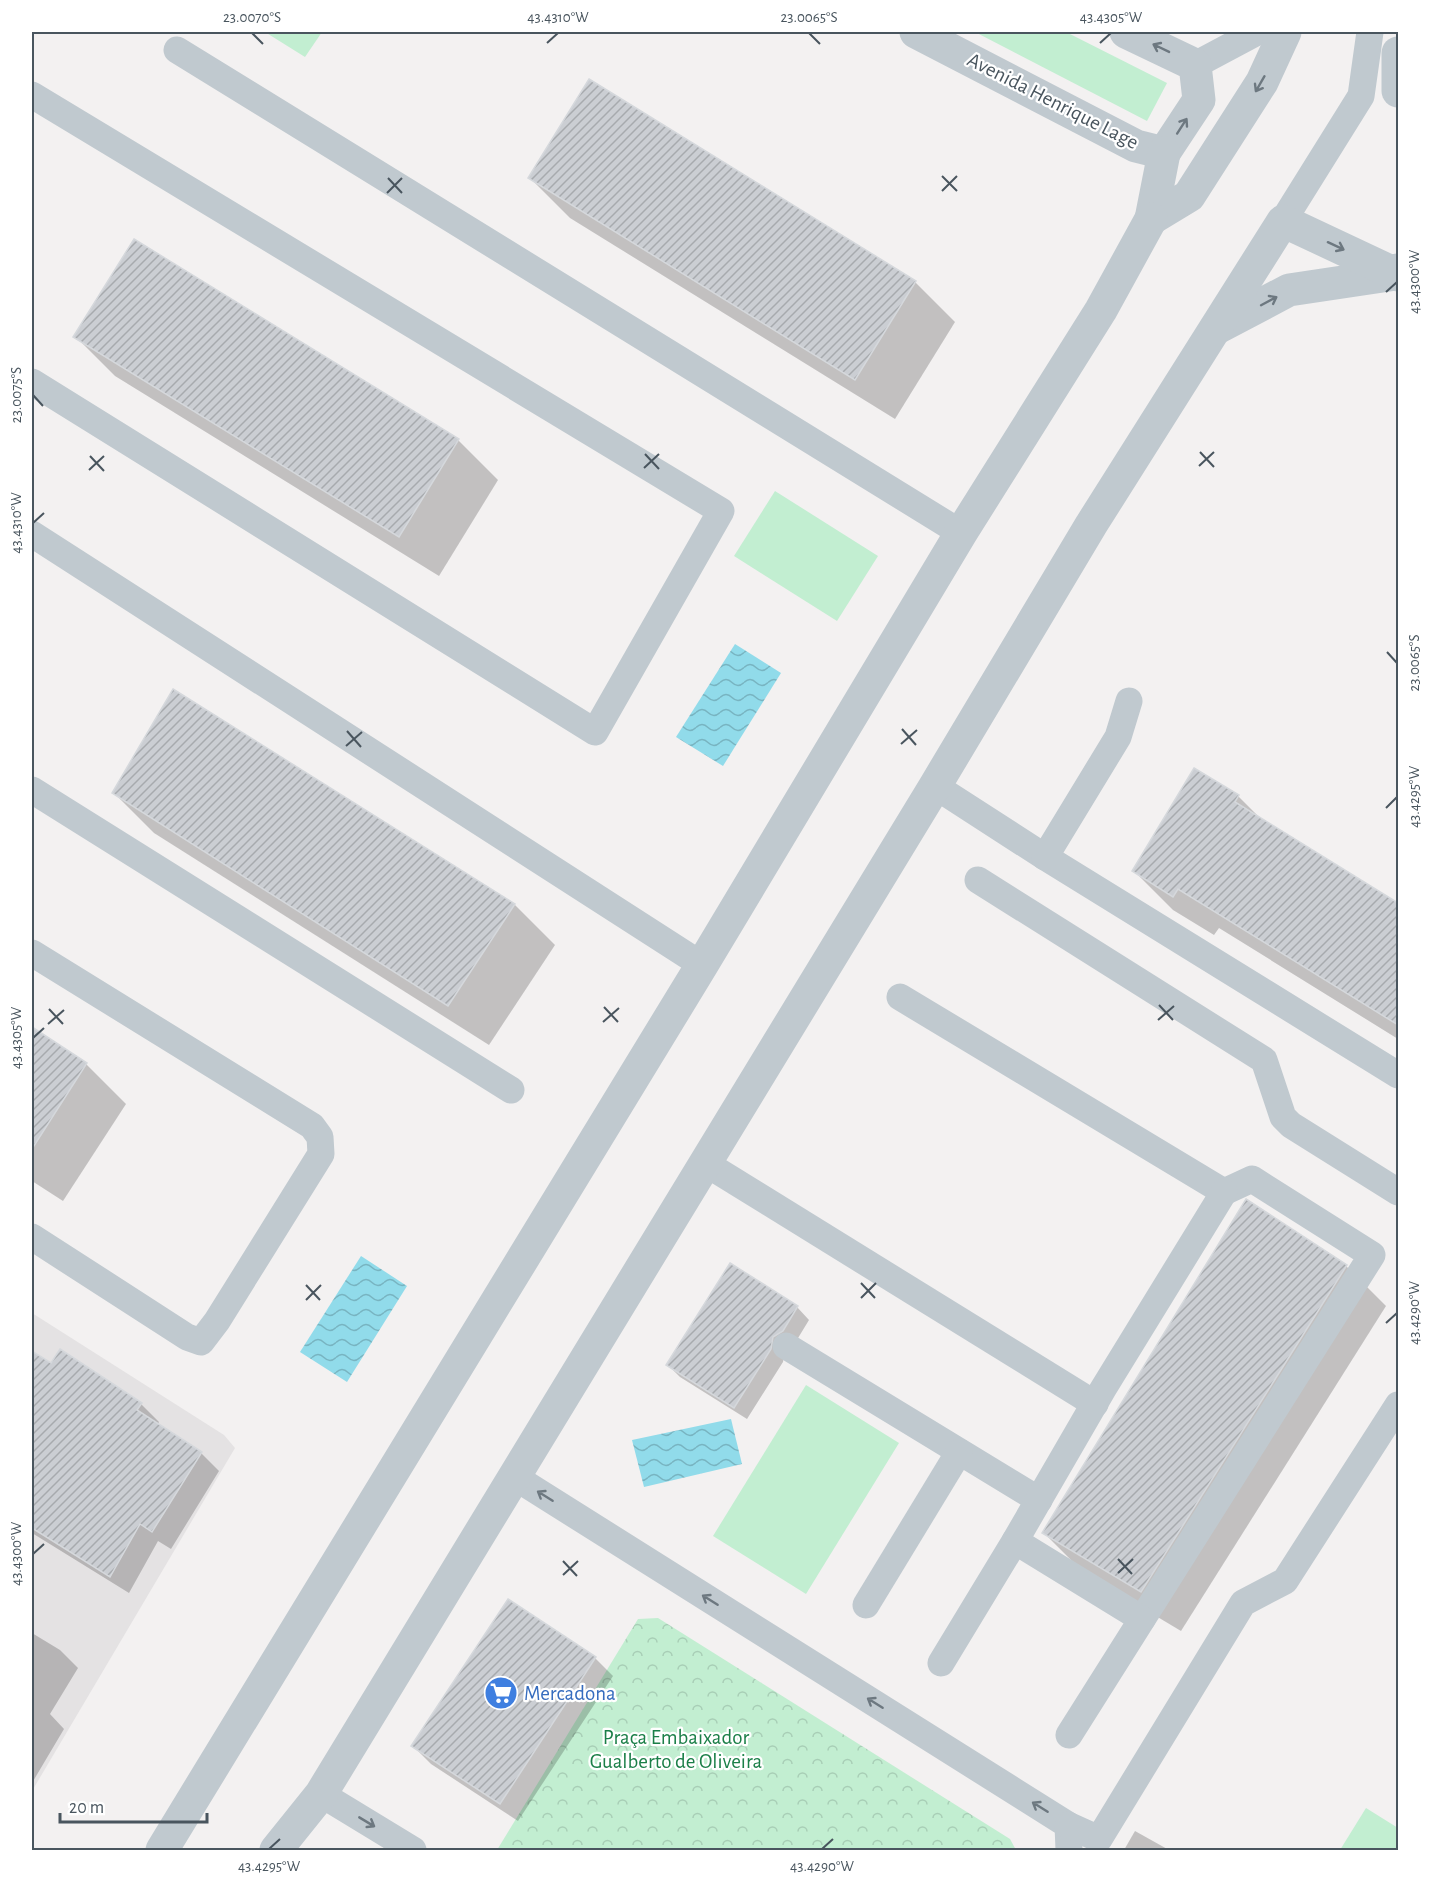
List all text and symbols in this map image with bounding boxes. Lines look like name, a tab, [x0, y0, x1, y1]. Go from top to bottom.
text: 23.0070°S	[223, 10, 281, 25]
text: 43.4310°W	[527, 10, 589, 25]
text: 23.0065°S	[780, 10, 838, 25]
text: 43.4305°W	[1080, 10, 1143, 25]
one-way arrow	[1152, 42, 1170, 54]
street label: Avenida Henrique Lage	[964, 49, 1142, 153]
one-way arrow	[1254, 75, 1266, 92]
one-way arrow	[1176, 118, 1188, 135]
one-way arrow	[1327, 240, 1345, 252]
text: 43.4300°W	[1407, 249, 1422, 314]
one-way arrow	[1259, 295, 1277, 306]
text: 23.0075°S	[9, 367, 24, 423]
text: 43.4310°W	[9, 492, 24, 554]
text: 23.0065°S	[1407, 634, 1422, 692]
text: 43.4295°W	[1407, 765, 1422, 828]
text: 43.4305°W	[9, 1006, 24, 1069]
text: 43.4290°W	[1407, 1280, 1422, 1345]
one-way arrow	[537, 1490, 554, 1502]
text: 43.4300°W	[9, 1521, 24, 1586]
one-way arrow	[702, 1593, 719, 1605]
supermarket icon: Mercadona	[483, 1675, 519, 1711]
place label: Mercadona	[524, 1683, 616, 1704]
one-way arrow	[867, 1697, 884, 1709]
park label: Praça Embaixador Gualberto de Oliveira	[590, 1727, 763, 1772]
scale bar	[60, 1786, 207, 1824]
text: 20 m	[69, 1799, 104, 1817]
one-way arrow	[1032, 1801, 1049, 1813]
one-way arrow	[358, 1817, 375, 1829]
text: 43.4295°W	[238, 1859, 301, 1874]
text: 43.4290°W	[790, 1859, 855, 1874]

